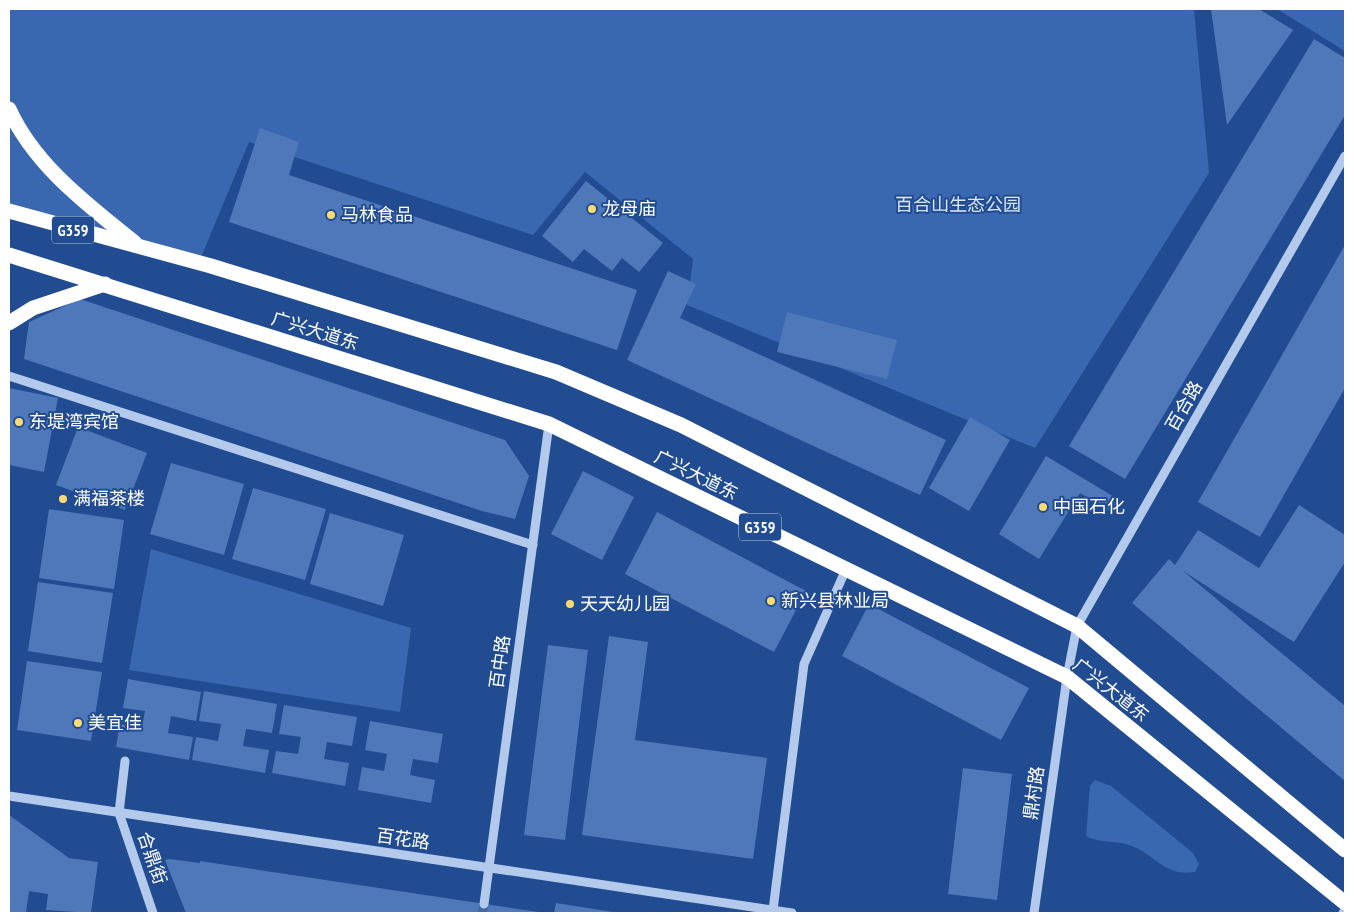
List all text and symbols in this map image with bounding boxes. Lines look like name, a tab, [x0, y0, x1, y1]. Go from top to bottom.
park label: 百合山生态公园	[895, 193, 1021, 216]
place label: 龙母庙	[602, 197, 656, 220]
place label: 马林食品	[341, 203, 413, 226]
marker: 龙母庙	[586, 203, 598, 215]
marker: 马林食品	[325, 209, 337, 221]
road number: G359	[52, 216, 94, 244]
street label: 广兴大道东	[269, 306, 362, 355]
street label: 百合路	[1160, 377, 1207, 435]
place label: 东堤湾宾馆	[29, 410, 119, 433]
marker: 东堤湾宾馆	[13, 416, 25, 428]
street label: 广兴大道东	[651, 444, 742, 505]
place label: 满福茶楼	[73, 487, 145, 510]
marker: 满福茶楼	[57, 493, 69, 505]
place label: 中国石化	[1053, 495, 1125, 518]
marker: 中国石化	[1037, 501, 1049, 513]
road number: G359	[739, 514, 781, 540]
place label: 新兴县林业局	[781, 589, 889, 612]
place label: 天天幼儿园	[580, 592, 670, 615]
marker: 新兴县林业局	[765, 595, 777, 607]
marker: 天天幼儿园	[564, 598, 576, 610]
street label: 百中路	[484, 634, 515, 690]
street label: 广兴大道东	[1069, 653, 1154, 726]
place label: 美宜佳	[88, 711, 142, 734]
marker: 美宜佳	[72, 717, 84, 729]
street label: 鼎村路	[1018, 765, 1049, 821]
street label: 百花路	[375, 823, 431, 854]
street label: 合鼎街	[133, 829, 172, 887]

